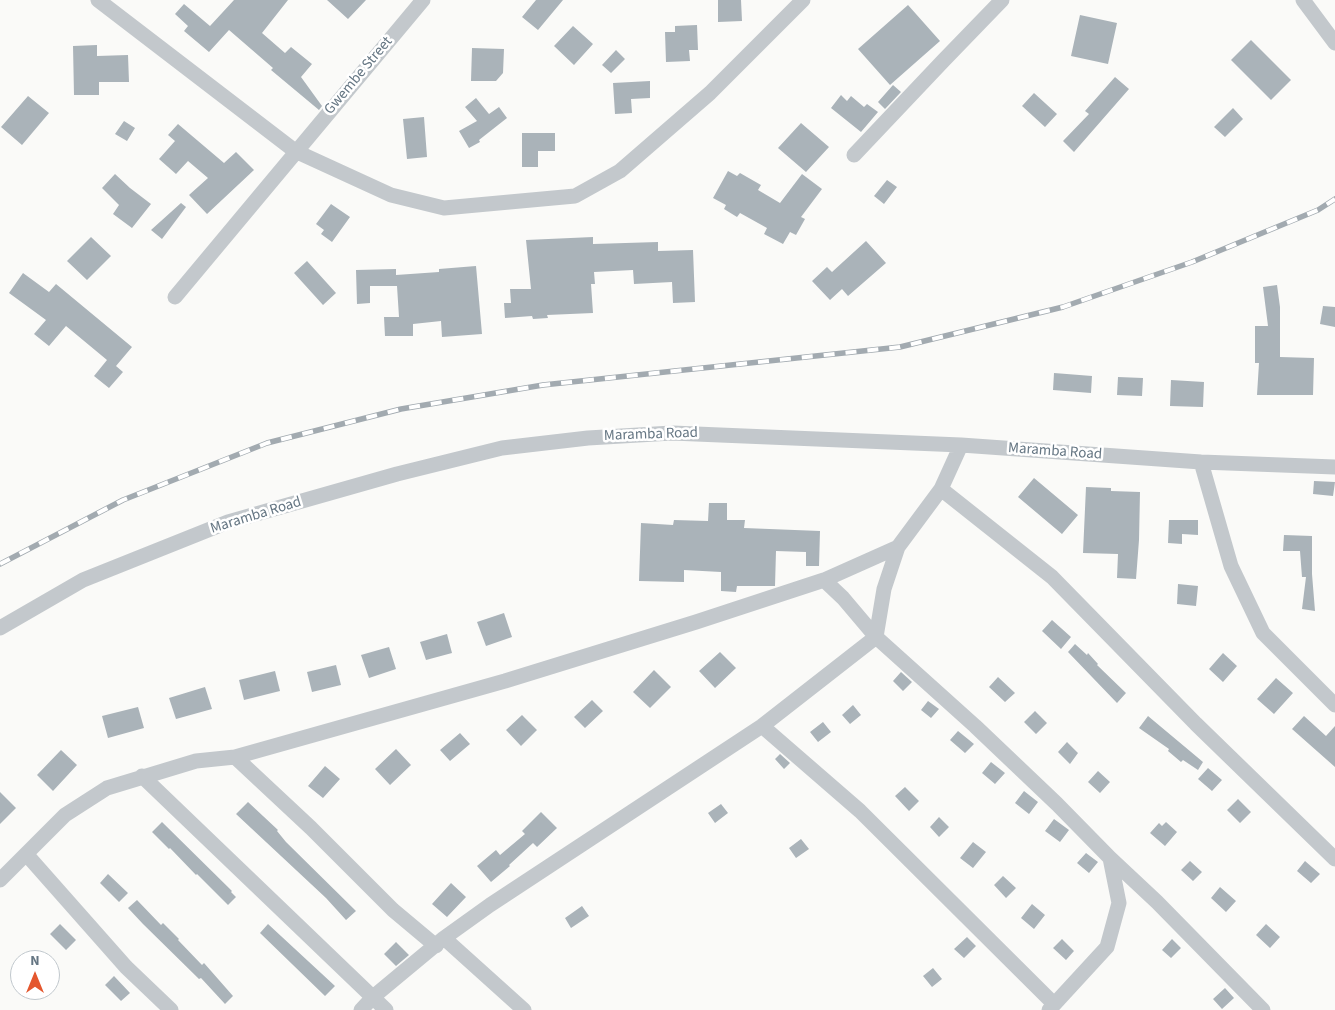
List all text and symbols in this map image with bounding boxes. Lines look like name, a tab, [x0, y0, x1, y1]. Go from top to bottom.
street label: Gwembe Street	[321, 33, 397, 119]
street label: Maramba Road	[604, 424, 698, 446]
street label: Maramba Road	[1007, 440, 1103, 464]
street label: Maramba Road	[208, 494, 304, 538]
north arrow	[10, 950, 60, 1000]
text: N	[30, 951, 40, 971]

